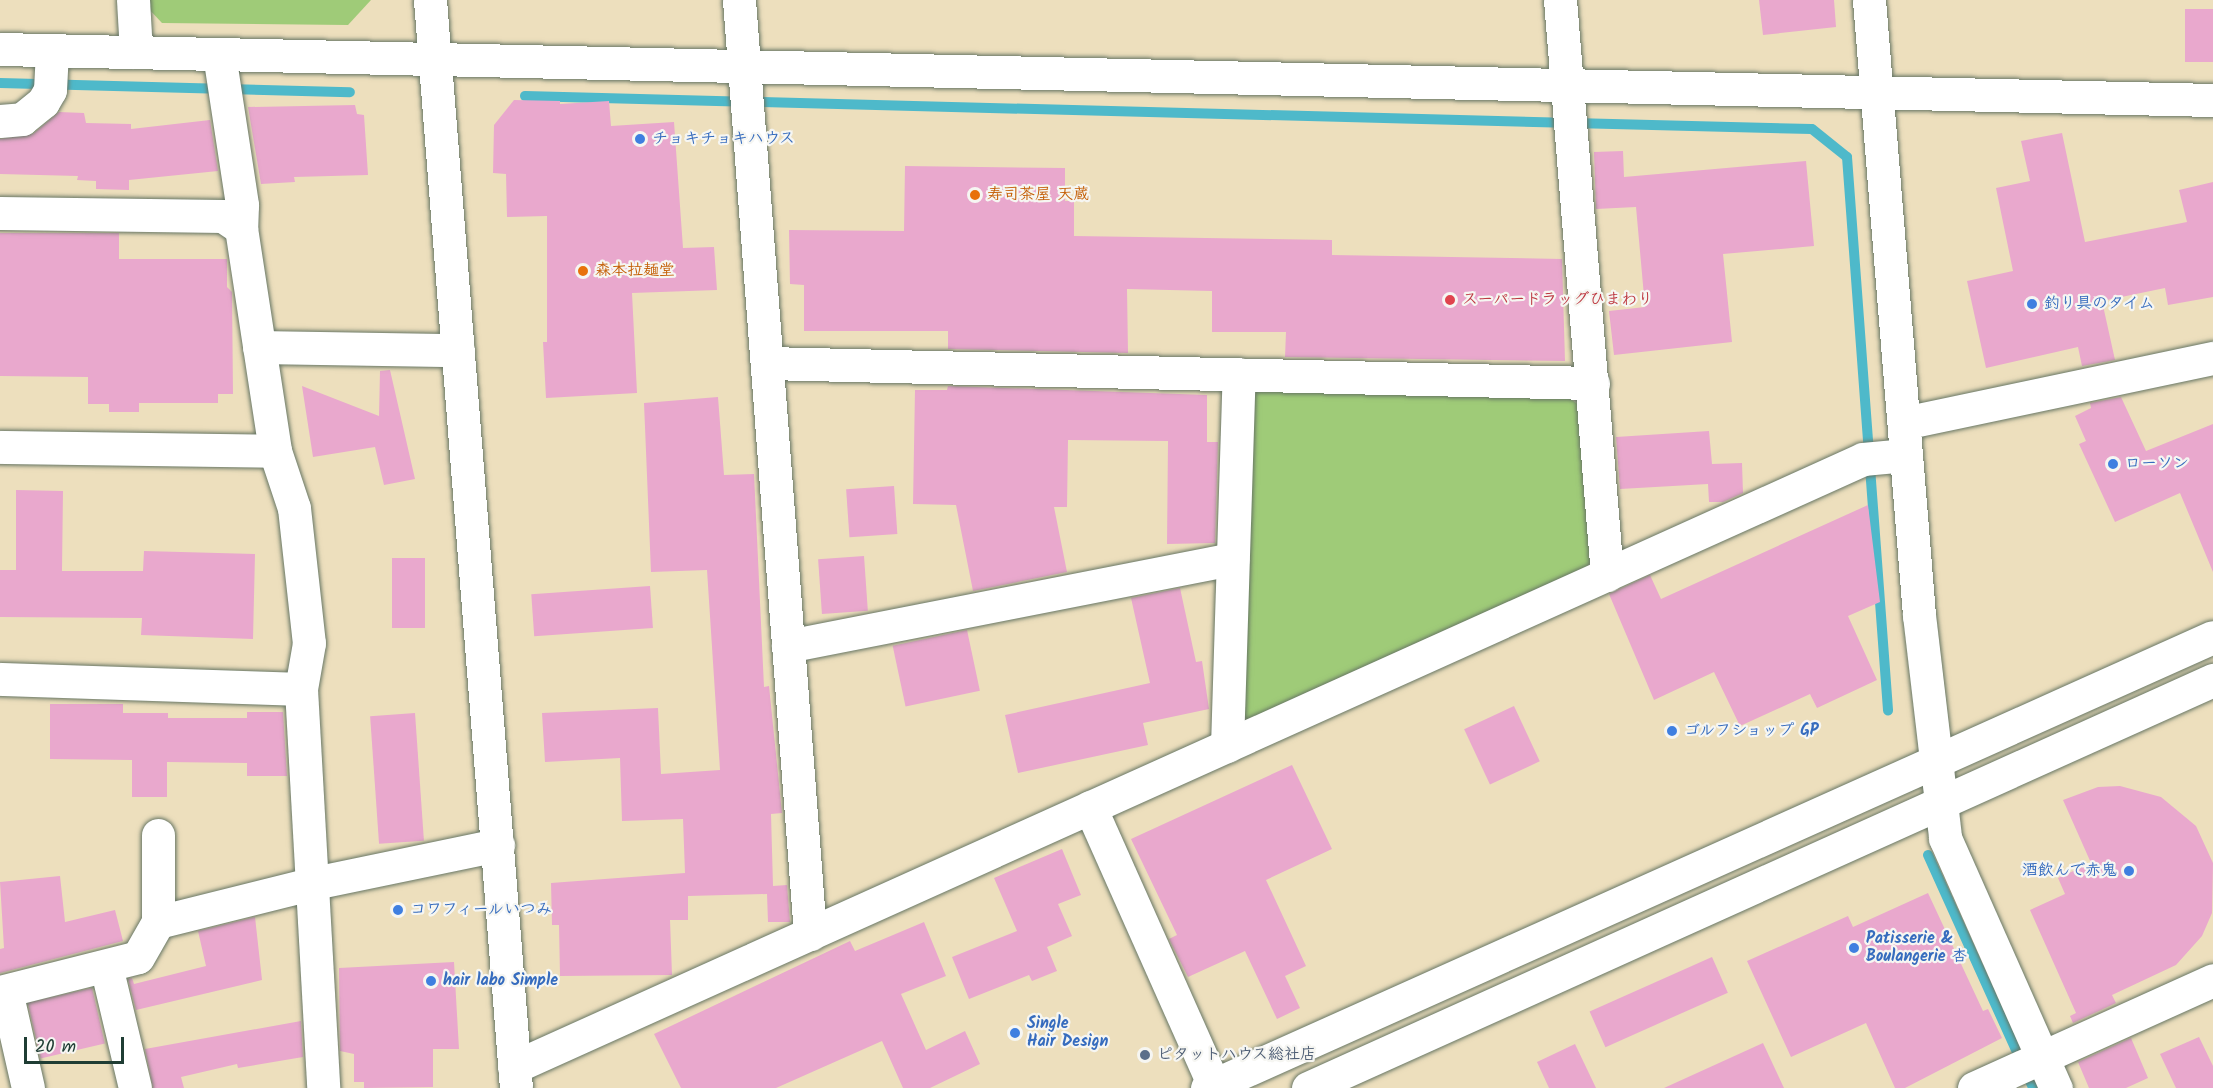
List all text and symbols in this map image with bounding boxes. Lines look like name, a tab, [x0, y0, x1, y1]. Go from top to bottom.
place label: チョキチョキハウス	[652, 129, 796, 149]
marker: チョキチョキハウス	[633, 132, 647, 146]
place label: 寿司茶屋 天蔵	[987, 185, 1089, 205]
marker: 寿司茶屋 天蔵	[968, 188, 982, 202]
place label: 森本拉麺堂	[595, 261, 675, 281]
marker: 森本拉麺堂	[576, 264, 590, 278]
place label: スーパードラッグひまわり	[1462, 290, 1653, 310]
marker: スーパードラッグひまわり	[1443, 293, 1457, 307]
place label: 釣り具のタイム	[2044, 294, 2156, 314]
marker: 釣り具のタイム	[2025, 297, 2039, 311]
place label: ローソン	[2125, 454, 2189, 474]
marker: ローソン	[2106, 457, 2120, 471]
place label: ゴルフショップ GP	[1684, 721, 1820, 741]
marker: ゴルフショップ GP	[1665, 724, 1679, 738]
place label: 酒飲んで赤鬼	[2021, 861, 2117, 881]
marker: 酒飲んで赤鬼	[2122, 864, 2136, 878]
place label: コワフィールいつみ	[410, 900, 554, 920]
marker: コワフィールいつみ	[391, 903, 405, 917]
place label: Patisserie & Boulangerie 杏	[1866, 929, 1968, 967]
marker: Patisserie & Boulangerie 杏	[1847, 941, 1861, 955]
place label: hair labo Simple	[443, 971, 558, 991]
marker: hair labo Simple	[424, 974, 438, 988]
place label: Single Hair Design	[1027, 1014, 1108, 1052]
scale bar	[27, 1025, 128, 1063]
marker: Single Hair Design	[1008, 1026, 1022, 1040]
text: 20 m	[35, 1033, 76, 1062]
place label: ピタットハウス総社店	[1157, 1045, 1317, 1065]
marker: ピタットハウス総社店	[1138, 1048, 1152, 1062]

